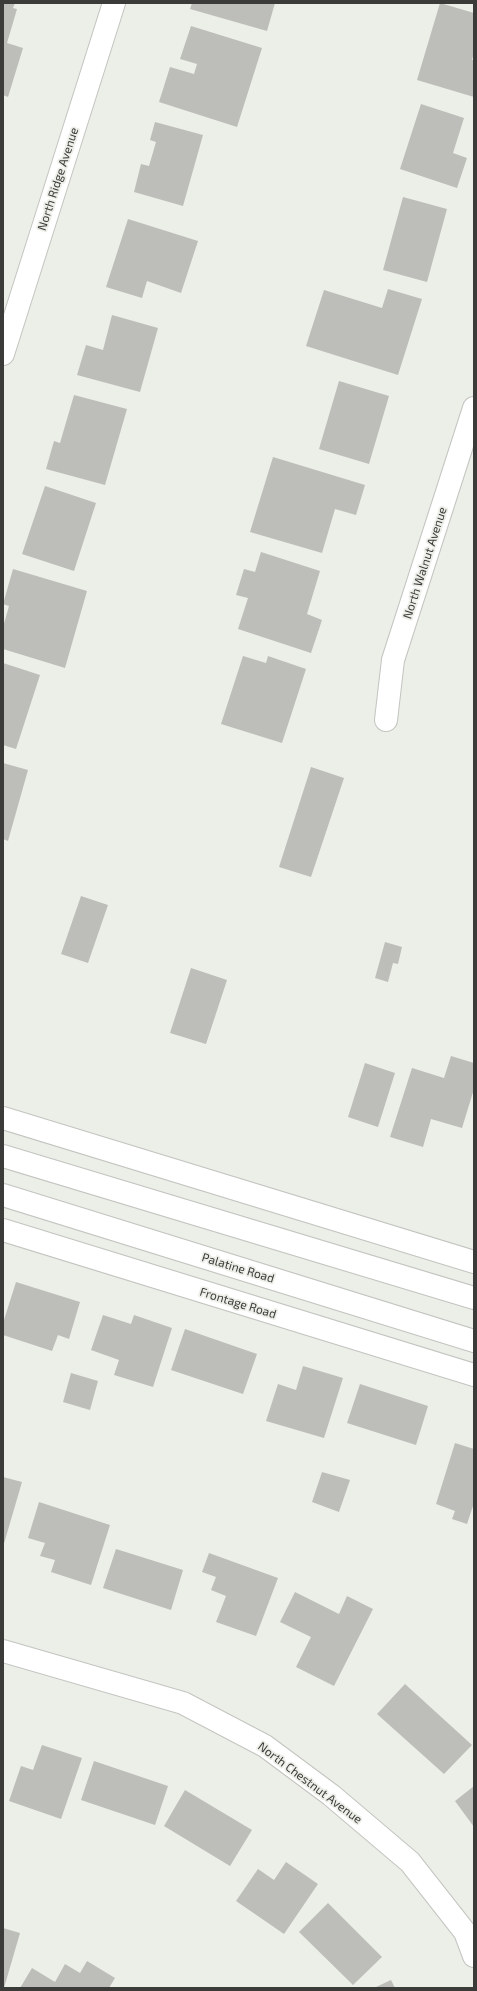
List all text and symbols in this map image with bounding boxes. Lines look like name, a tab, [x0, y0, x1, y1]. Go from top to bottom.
street label: North Ridge Avenue	[35, 126, 81, 232]
street label: North Walnut Avenue	[400, 505, 450, 621]
street label: Palatine Road	[200, 1250, 276, 1286]
street label: Frontage Road	[198, 1285, 278, 1321]
street label: North Chestnut Avenue	[255, 1739, 365, 1827]

